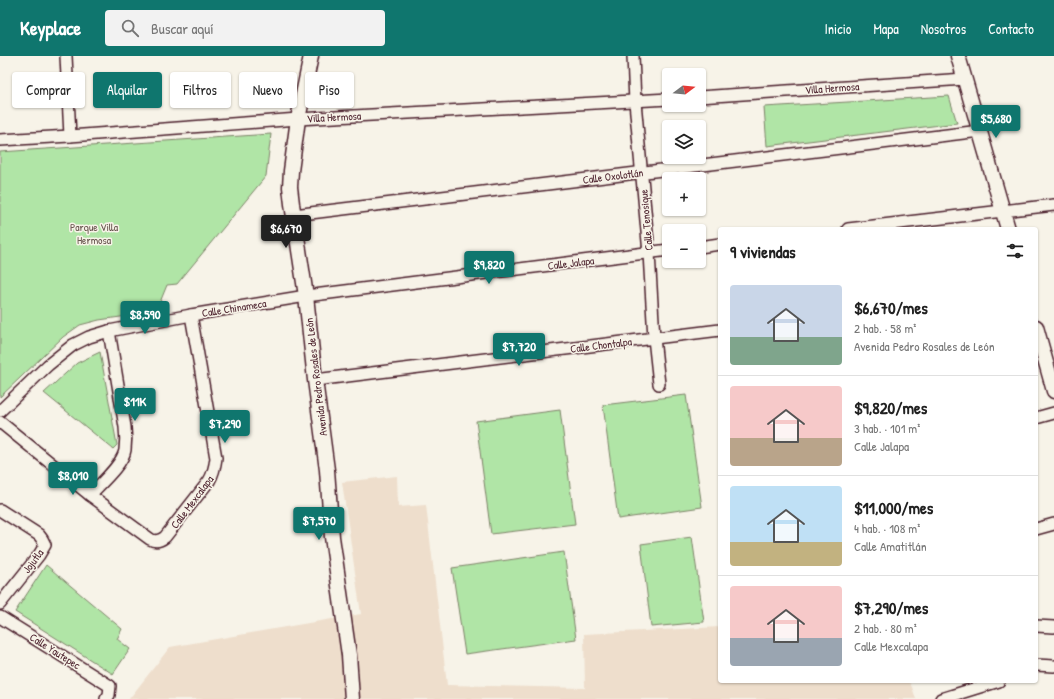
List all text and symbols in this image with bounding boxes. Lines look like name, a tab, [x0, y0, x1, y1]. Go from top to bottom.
search box	[105, 10, 385, 46]
text: Keyplace	[20, 15, 81, 41]
icon: search	[119, 17, 141, 39]
text: Buscar aquí	[151, 18, 214, 39]
text: Inicio	[825, 19, 851, 38]
text: Mapa	[873, 19, 899, 38]
text: Nosotros	[921, 19, 966, 38]
text: Contacto	[988, 19, 1034, 38]
north arrow	[662, 68, 706, 112]
map controls	[662, 68, 706, 268]
chip: Comprar	[12, 72, 85, 108]
chip: Alquilar	[93, 72, 162, 108]
chip: Filtros	[170, 72, 231, 108]
chip: Nuevo	[239, 72, 297, 108]
chip: Piso	[305, 72, 354, 108]
street label: Villa Hermosa	[804, 79, 860, 97]
pin: $5,680	[963, 105, 1029, 139]
street label: Villa Hermosa	[306, 109, 362, 125]
text: $5,680	[980, 109, 1012, 127]
button: layers	[662, 120, 706, 164]
street label: Calle Oxolotlán	[582, 165, 644, 187]
button: +	[662, 172, 706, 216]
street label: Calle Tenosique	[636, 188, 656, 251]
pin: $6,670	[253, 215, 319, 249]
text: $6,670	[270, 219, 302, 237]
park label: Parque Villa Hermosa	[70, 220, 119, 247]
button: −	[662, 224, 706, 268]
text: 9 viviendas	[730, 240, 796, 263]
icon: filters	[1004, 240, 1026, 262]
pin: $9,820	[456, 251, 522, 285]
street label: Calle Jalapa	[547, 253, 596, 273]
text: $9,820	[473, 255, 505, 273]
street label: Calle Chinameca	[201, 296, 268, 320]
text: $6,670/mes	[854, 296, 928, 319]
pin: $8,590	[112, 301, 178, 335]
icon: home	[762, 301, 810, 349]
text: $8,590	[130, 305, 160, 323]
street label: Avenida Pedro Rosales de León	[302, 317, 330, 437]
text: 2 hab. · 58 m²	[854, 319, 916, 337]
pin: $7,720	[486, 333, 552, 367]
street label: Calle Chontalpa	[569, 334, 633, 356]
text: $7,720	[502, 337, 536, 355]
text: Avenida Pedro Rosales de León	[854, 337, 995, 355]
pin: $11K	[111, 388, 159, 422]
text: $11K	[124, 392, 146, 410]
text: $9,820/mes	[854, 396, 927, 419]
icon: home	[762, 402, 810, 450]
pin: $7,290	[192, 410, 258, 444]
text: $7,290	[209, 414, 241, 432]
text: 3 hab. · 101 m²	[854, 419, 920, 437]
text: Calle Jalapa	[854, 437, 909, 455]
pin: $8,010	[40, 462, 106, 496]
text: $8,010	[57, 466, 89, 484]
street label: Calle Mexcalapa	[168, 472, 217, 531]
text: $11,000/mes	[854, 496, 933, 519]
icon: home	[762, 502, 810, 550]
pin: $7,570	[286, 507, 352, 541]
text: $7,570	[302, 511, 336, 529]
text: 4 hab. · 108 m²	[854, 519, 920, 537]
text: Calle Amatitlán	[854, 537, 927, 555]
street label: Jojutla	[19, 546, 47, 576]
text: $7,290/mes	[854, 596, 928, 619]
icon: home	[762, 602, 810, 650]
text: 2 hab. · 80 m²	[854, 619, 917, 637]
street label: Calle Yautepec	[27, 630, 84, 672]
text: Calle Mexcalapa	[854, 637, 928, 655]

